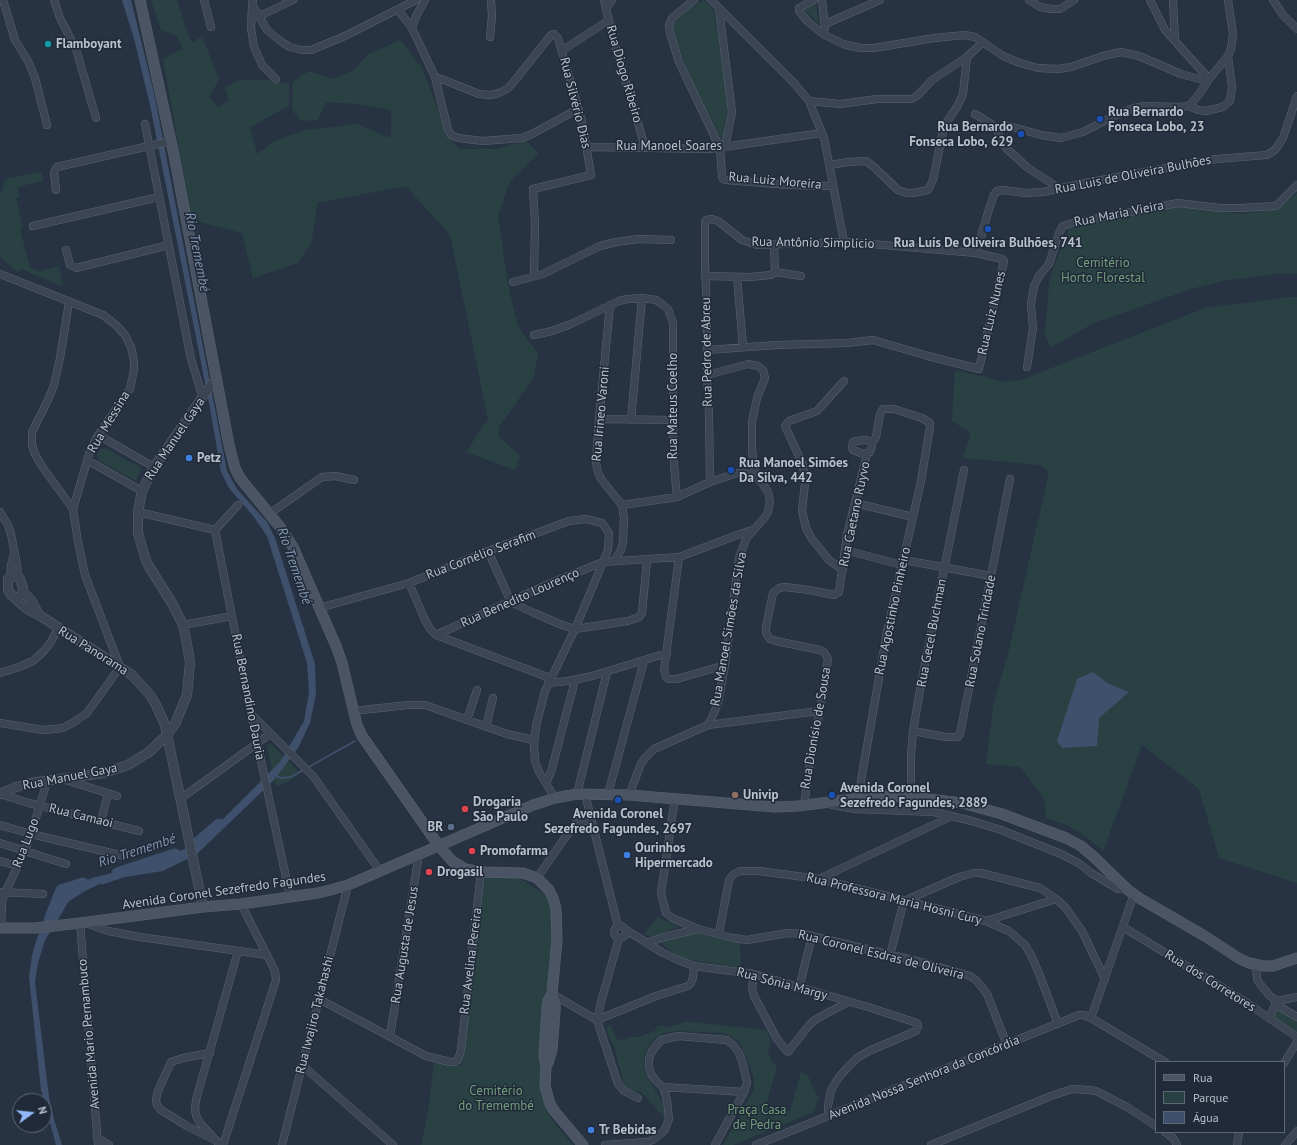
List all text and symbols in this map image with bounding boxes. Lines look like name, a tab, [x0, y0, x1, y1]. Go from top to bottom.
street label: Rua Diogo Ribeiro	[603, 23, 645, 125]
place label: Flamboyant	[56, 36, 121, 52]
marker: Flamboyant	[43, 39, 53, 49]
street label: Rua Silvério Dias	[556, 56, 594, 150]
place label: Rua Bernardo Fonseca Lobo, 23	[1108, 104, 1204, 135]
marker: Rua Bernardo Fonseca Lobo, 23	[1095, 114, 1105, 124]
place label: Rua Bernardo Fonseca Lobo, 629	[909, 119, 1013, 150]
marker: Rua Bernardo Fonseca Lobo, 629	[1016, 129, 1026, 139]
street label: Rua Manoel Soares	[616, 138, 722, 154]
street label: Rua Luis de Oliveira Bulhões	[1054, 152, 1212, 198]
street label: Rua Luiz Moreira	[728, 169, 822, 193]
street label: Rua Maria Vieira	[1073, 198, 1165, 230]
water label: Rio Tremembé	[181, 211, 213, 293]
marker: Rua Luís De Oliveira Bulhões, 741	[983, 224, 993, 234]
street label: Rua Antônio Simplício	[751, 234, 875, 252]
place label: Rua Luís De Oliveira Bulhões, 741	[894, 235, 1082, 251]
park label: Cemitério Horto Florestal	[1061, 255, 1145, 286]
street label: Rua Luiz Nunes	[975, 269, 1009, 357]
street label: Rua Pedro de Abreu	[698, 297, 716, 407]
street label: Rua Mateus Coelho	[665, 353, 681, 459]
street label: Rua Irineo Varoni	[589, 366, 613, 462]
street label: Rua Messina	[84, 388, 134, 456]
street label: Rua Manuel Gaya	[142, 395, 208, 483]
place label: Petz	[197, 450, 221, 466]
marker: Petz	[184, 453, 194, 463]
place label: Rua Manoel Simões Da Silva, 442	[739, 455, 848, 486]
street label: Rua Caetano Ruyvo	[836, 460, 874, 568]
marker: Rua Manoel Simões Da Silva, 442	[726, 465, 736, 475]
water label: Rio Tremembé	[273, 525, 315, 607]
street label: Rua Cornélio Serafim	[424, 527, 538, 583]
street label: Rua Agostinho Pinheiro	[872, 546, 914, 676]
street label: Rua Manoel Simões da Silva	[708, 551, 750, 707]
street label: Rua Benedito Lourenço	[458, 565, 582, 631]
street label: Rua Solano Trindade	[962, 574, 1000, 688]
street label: Rua Gecel Buchman	[914, 577, 950, 689]
street label: Rua Panorama	[55, 623, 131, 679]
street label: Rua Bernandino Dauria	[228, 633, 268, 761]
street label: Rua Dionísio de Sousa	[798, 666, 834, 790]
street label: Rua Manuel Gaya	[21, 760, 119, 794]
place label: Avenida Coronel Sezefredo Fagundes, 2889	[840, 780, 988, 811]
place label: Univip	[743, 787, 778, 803]
marker: Univip	[730, 790, 740, 800]
marker: Avenida Coronel Sezefredo Fagundes, 2889	[827, 790, 837, 800]
place label: Drogaria São Paulo	[473, 794, 528, 825]
marker: Avenida Coronel Sezefredo Fagundes, 2697	[613, 795, 623, 805]
street label: Rua Camaoi	[47, 800, 115, 832]
marker: Drogaria São Paulo	[460, 804, 470, 814]
place label: Avenida Coronel Sezefredo Fagundes, 2697	[544, 806, 692, 837]
street label: Rua Lugo	[9, 816, 43, 870]
place label: BR	[427, 819, 443, 835]
marker: BR	[446, 822, 456, 832]
water label: Rio Tremembé	[96, 831, 178, 871]
place label: Ourinhos Hipermercado	[635, 840, 713, 871]
place label: Promofarma	[480, 843, 548, 859]
marker: Promofarma	[467, 846, 477, 856]
marker: Ourinhos Hipermercado	[622, 850, 632, 860]
place label: Drogasil	[437, 864, 483, 880]
marker: Drogasil	[424, 867, 434, 877]
street label: Avenida Coronel Sezefredo Fagundes	[121, 869, 327, 913]
street label: Rua Professora Maria Hosni Cury	[805, 870, 983, 928]
street label: Rua Augusta de Jesus	[388, 885, 422, 1005]
street label: Rua Avelina Pereira	[457, 907, 485, 1015]
street label: Rua Coronel Esdras de Oliveira	[796, 927, 966, 983]
street label: Rua dos Corretores	[1162, 947, 1258, 1015]
street label: Rua Iwajiro Takahashi	[293, 955, 337, 1075]
street label: Avenida Mario Pernambuco	[75, 958, 103, 1110]
street label: Rua Sônia Margy	[735, 964, 829, 1004]
street label: Avenida Nossa Senhora da Concórdia	[826, 1032, 1022, 1124]
legend	[1155, 1061, 1285, 1133]
text: Rua	[1193, 1070, 1212, 1085]
park label: Cemitério do Tremembé	[458, 1083, 534, 1114]
text: Parque	[1193, 1090, 1228, 1105]
north arrow	[12, 1093, 52, 1133]
park label: Praça Casa de Pedra	[727, 1102, 787, 1133]
text: N	[35, 1105, 50, 1115]
text: Água	[1193, 1110, 1219, 1125]
place label: Tr Bebidas	[599, 1122, 657, 1138]
marker: Tr Bebidas	[586, 1125, 596, 1135]

